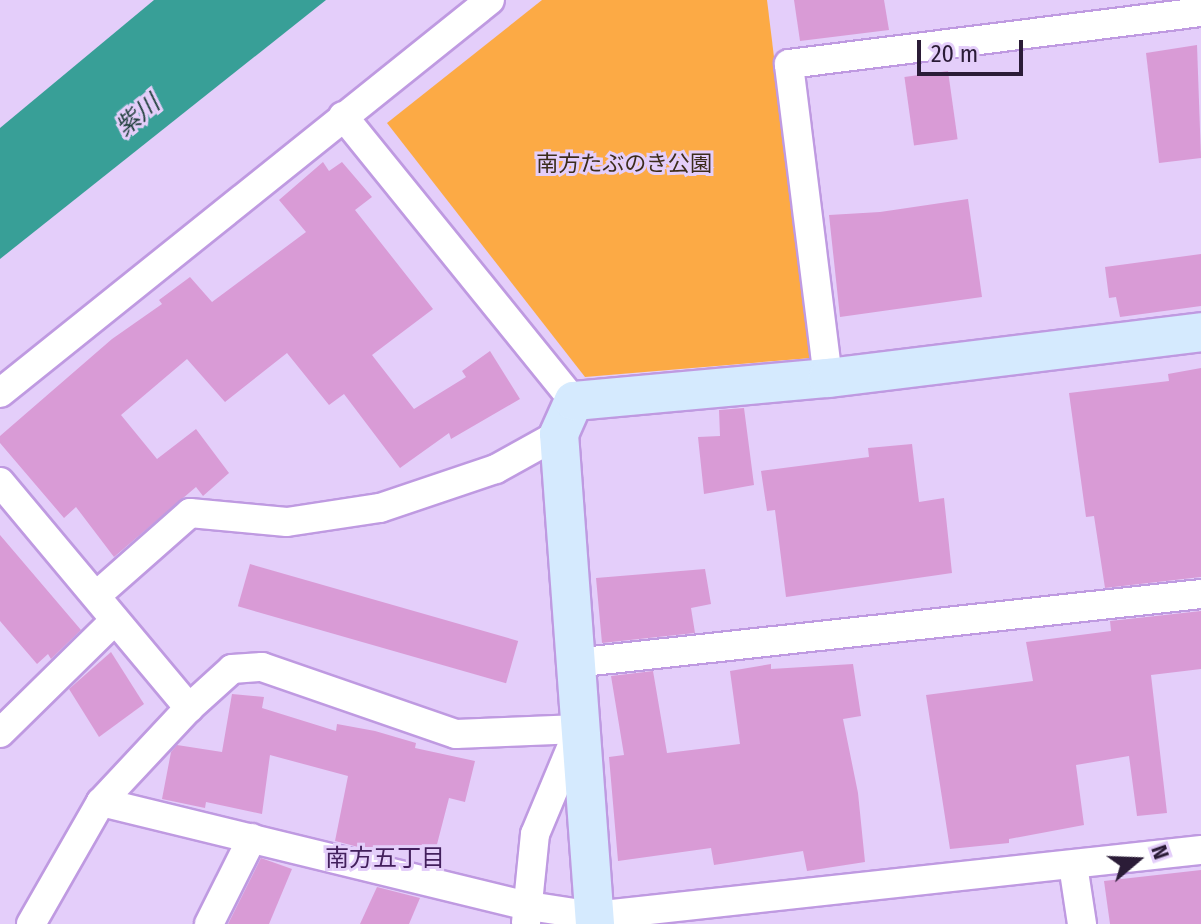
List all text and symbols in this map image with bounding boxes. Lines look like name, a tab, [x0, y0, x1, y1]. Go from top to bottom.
scale bar	[921, 24, 1027, 74]
text: 20 m	[931, 40, 978, 68]
water label: 紫川	[110, 90, 166, 142]
park label: 南方たぶのき公園	[536, 151, 712, 177]
north arrow	[1097, 820, 1177, 900]
text: N	[1145, 841, 1175, 863]
district label: 南方五丁目	[325, 845, 445, 873]

